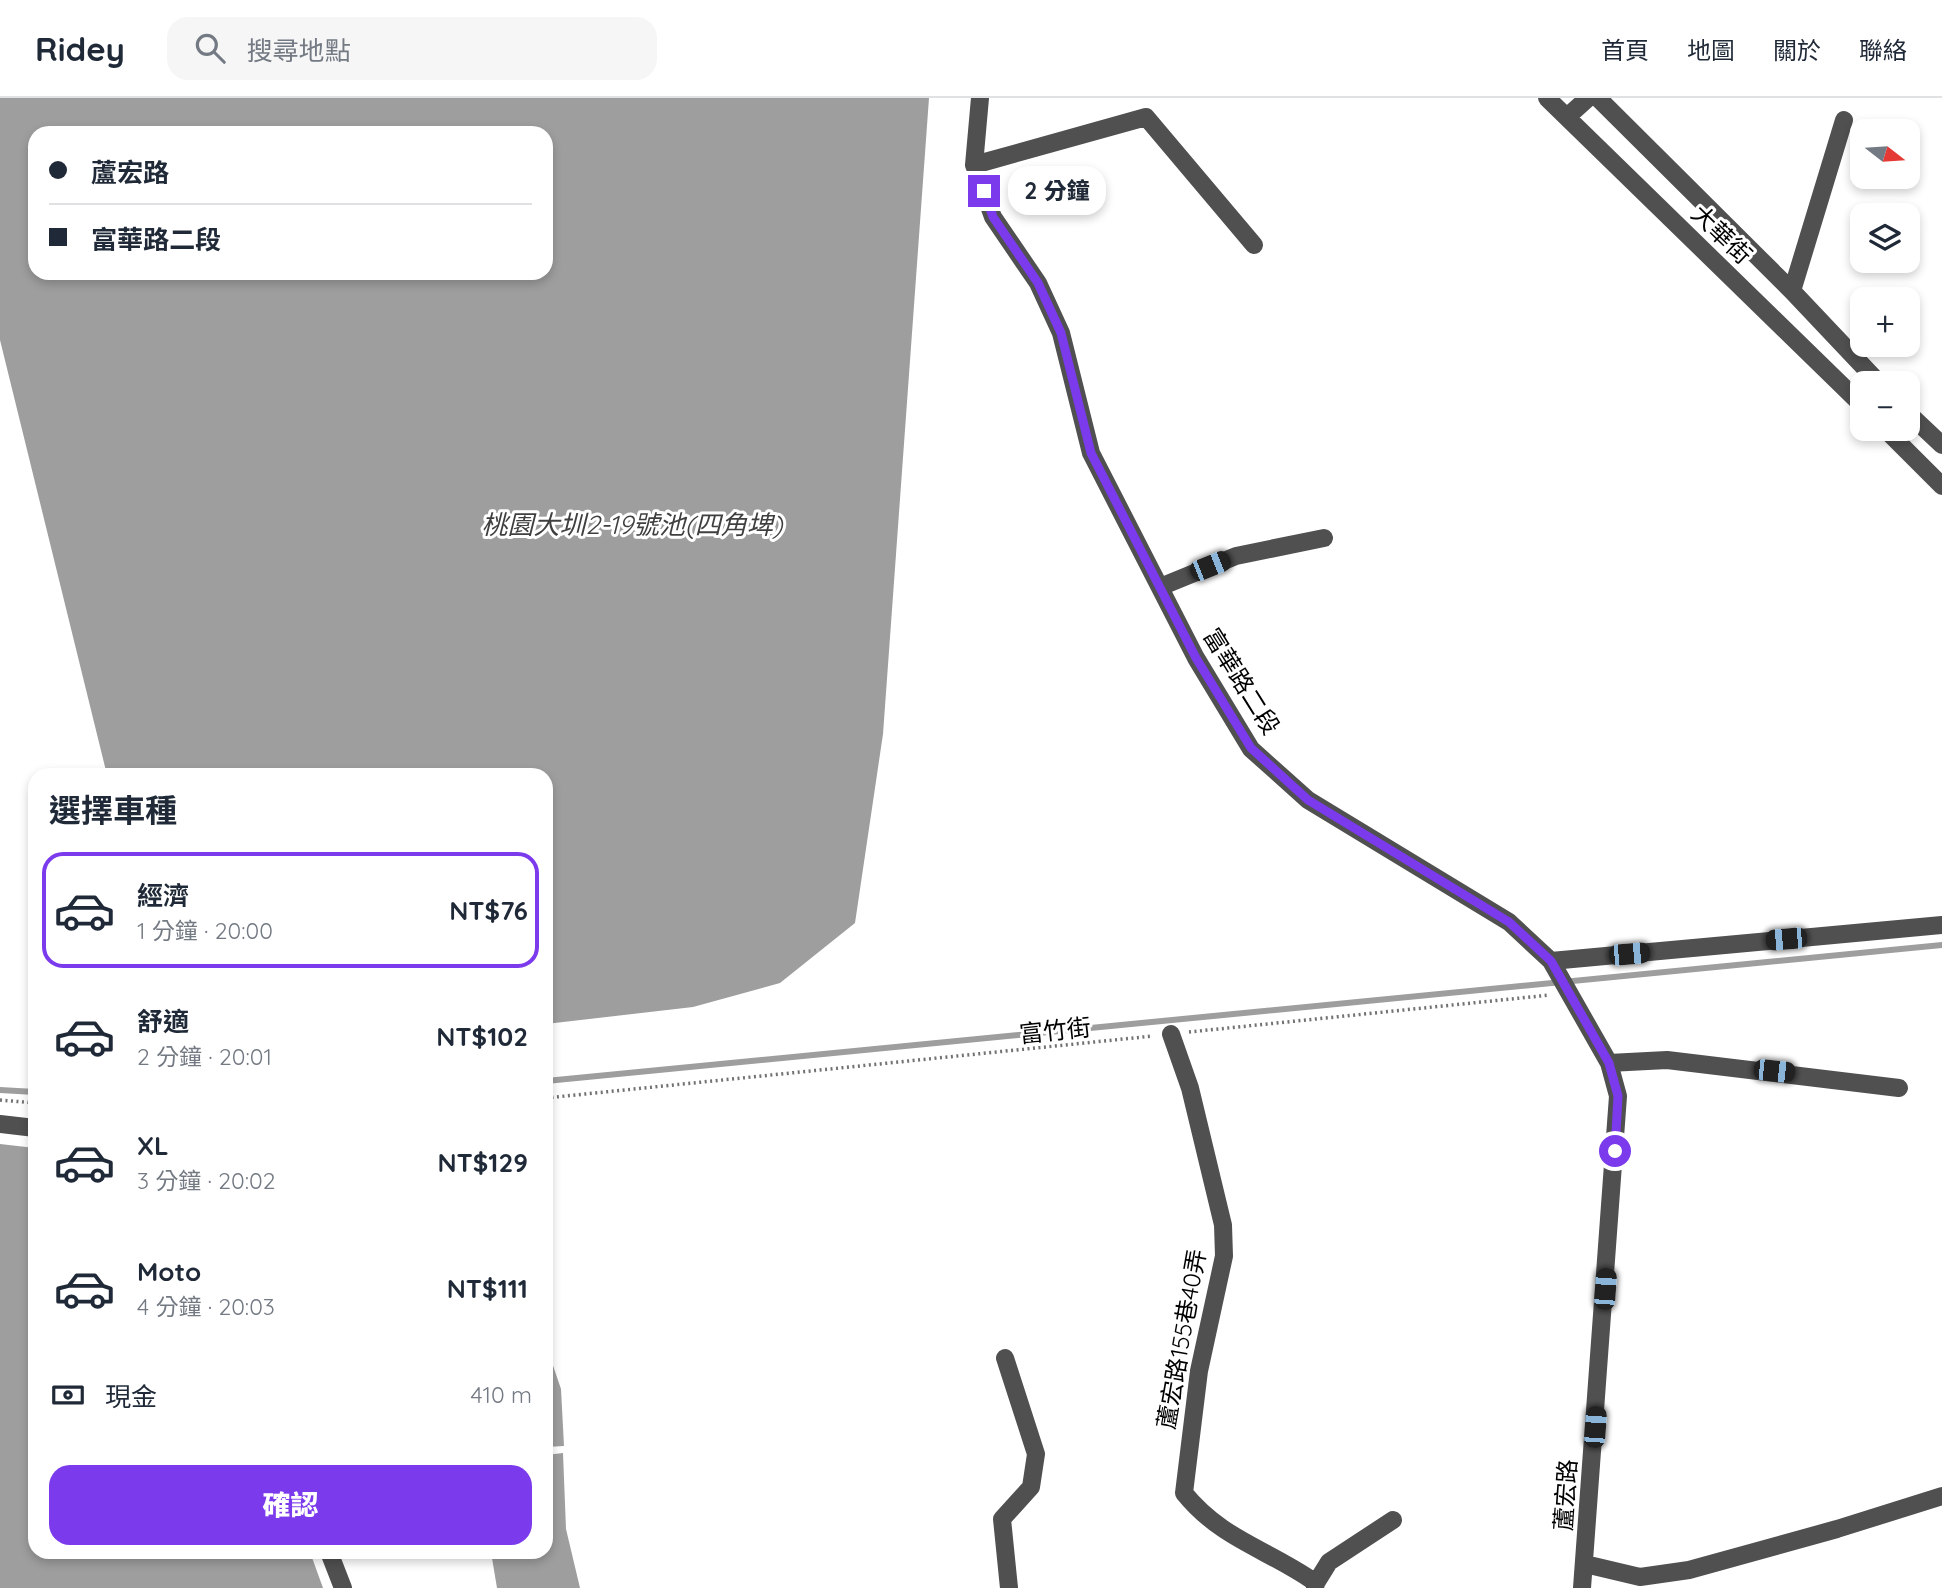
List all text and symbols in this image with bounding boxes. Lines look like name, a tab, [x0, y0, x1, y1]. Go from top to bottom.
search box	[167, 17, 657, 80]
text: Ridey	[35, 28, 125, 69]
icon: search	[191, 29, 229, 67]
text: 搜尋地點	[247, 34, 351, 67]
text: 首頁	[1601, 35, 1649, 65]
text: 地圖	[1687, 35, 1735, 65]
text: 關於	[1773, 35, 1821, 65]
text: 聯絡	[1859, 35, 1907, 65]
north arrow	[1850, 119, 1920, 189]
map controls	[1850, 119, 1920, 441]
text: 蘆宏路	[91, 156, 169, 189]
callout: 2 分鐘	[1009, 166, 1106, 216]
route end	[968, 175, 1000, 207]
text: 2 分鐘	[1024, 176, 1090, 205]
street label: 大華街	[1686, 198, 1758, 270]
button: layers	[1850, 203, 1920, 273]
text: 富華路二段	[91, 223, 221, 256]
button: +	[1850, 287, 1920, 357]
button: −	[1850, 371, 1920, 441]
water label: 桃園大圳2-19號池(四角埤)	[482, 508, 784, 541]
car	[1187, 548, 1234, 584]
street label: 富華路二段	[1197, 622, 1287, 740]
text: 選擇車種	[49, 790, 177, 830]
icon: car	[53, 879, 116, 942]
text: 經濟	[137, 879, 189, 912]
text: NT$76	[449, 894, 528, 927]
text: 1 分鐘 · 20:00	[137, 916, 273, 945]
car	[1765, 927, 1808, 951]
car	[1608, 942, 1651, 966]
icon: car	[53, 1005, 116, 1068]
text: 舒適	[137, 1005, 189, 1038]
street label: 富竹街	[1018, 1011, 1092, 1049]
text: NT$102	[436, 1020, 528, 1053]
text: 2 分鐘 · 20:01	[137, 1042, 272, 1071]
car	[1753, 1058, 1796, 1084]
text: XL	[137, 1129, 169, 1162]
icon: car	[53, 1131, 116, 1194]
route start	[1599, 1135, 1631, 1167]
text: NT$129	[437, 1146, 528, 1179]
text: 3 分鐘 · 20:02	[137, 1166, 276, 1195]
street label: 蘆宏路155巷40弄	[1150, 1247, 1212, 1431]
text: Moto	[137, 1255, 201, 1288]
icon: car	[53, 1257, 116, 1320]
car	[1594, 1267, 1617, 1311]
text: NT$111	[447, 1272, 528, 1305]
text: 4 分鐘 · 20:03	[137, 1292, 275, 1321]
icon: cash	[49, 1376, 87, 1414]
text: 現金	[105, 1380, 157, 1413]
text: 410 m	[471, 1380, 532, 1409]
car	[1584, 1405, 1607, 1449]
street label: 蘆宏路	[1548, 1458, 1582, 1532]
button: 確認	[49, 1465, 532, 1545]

